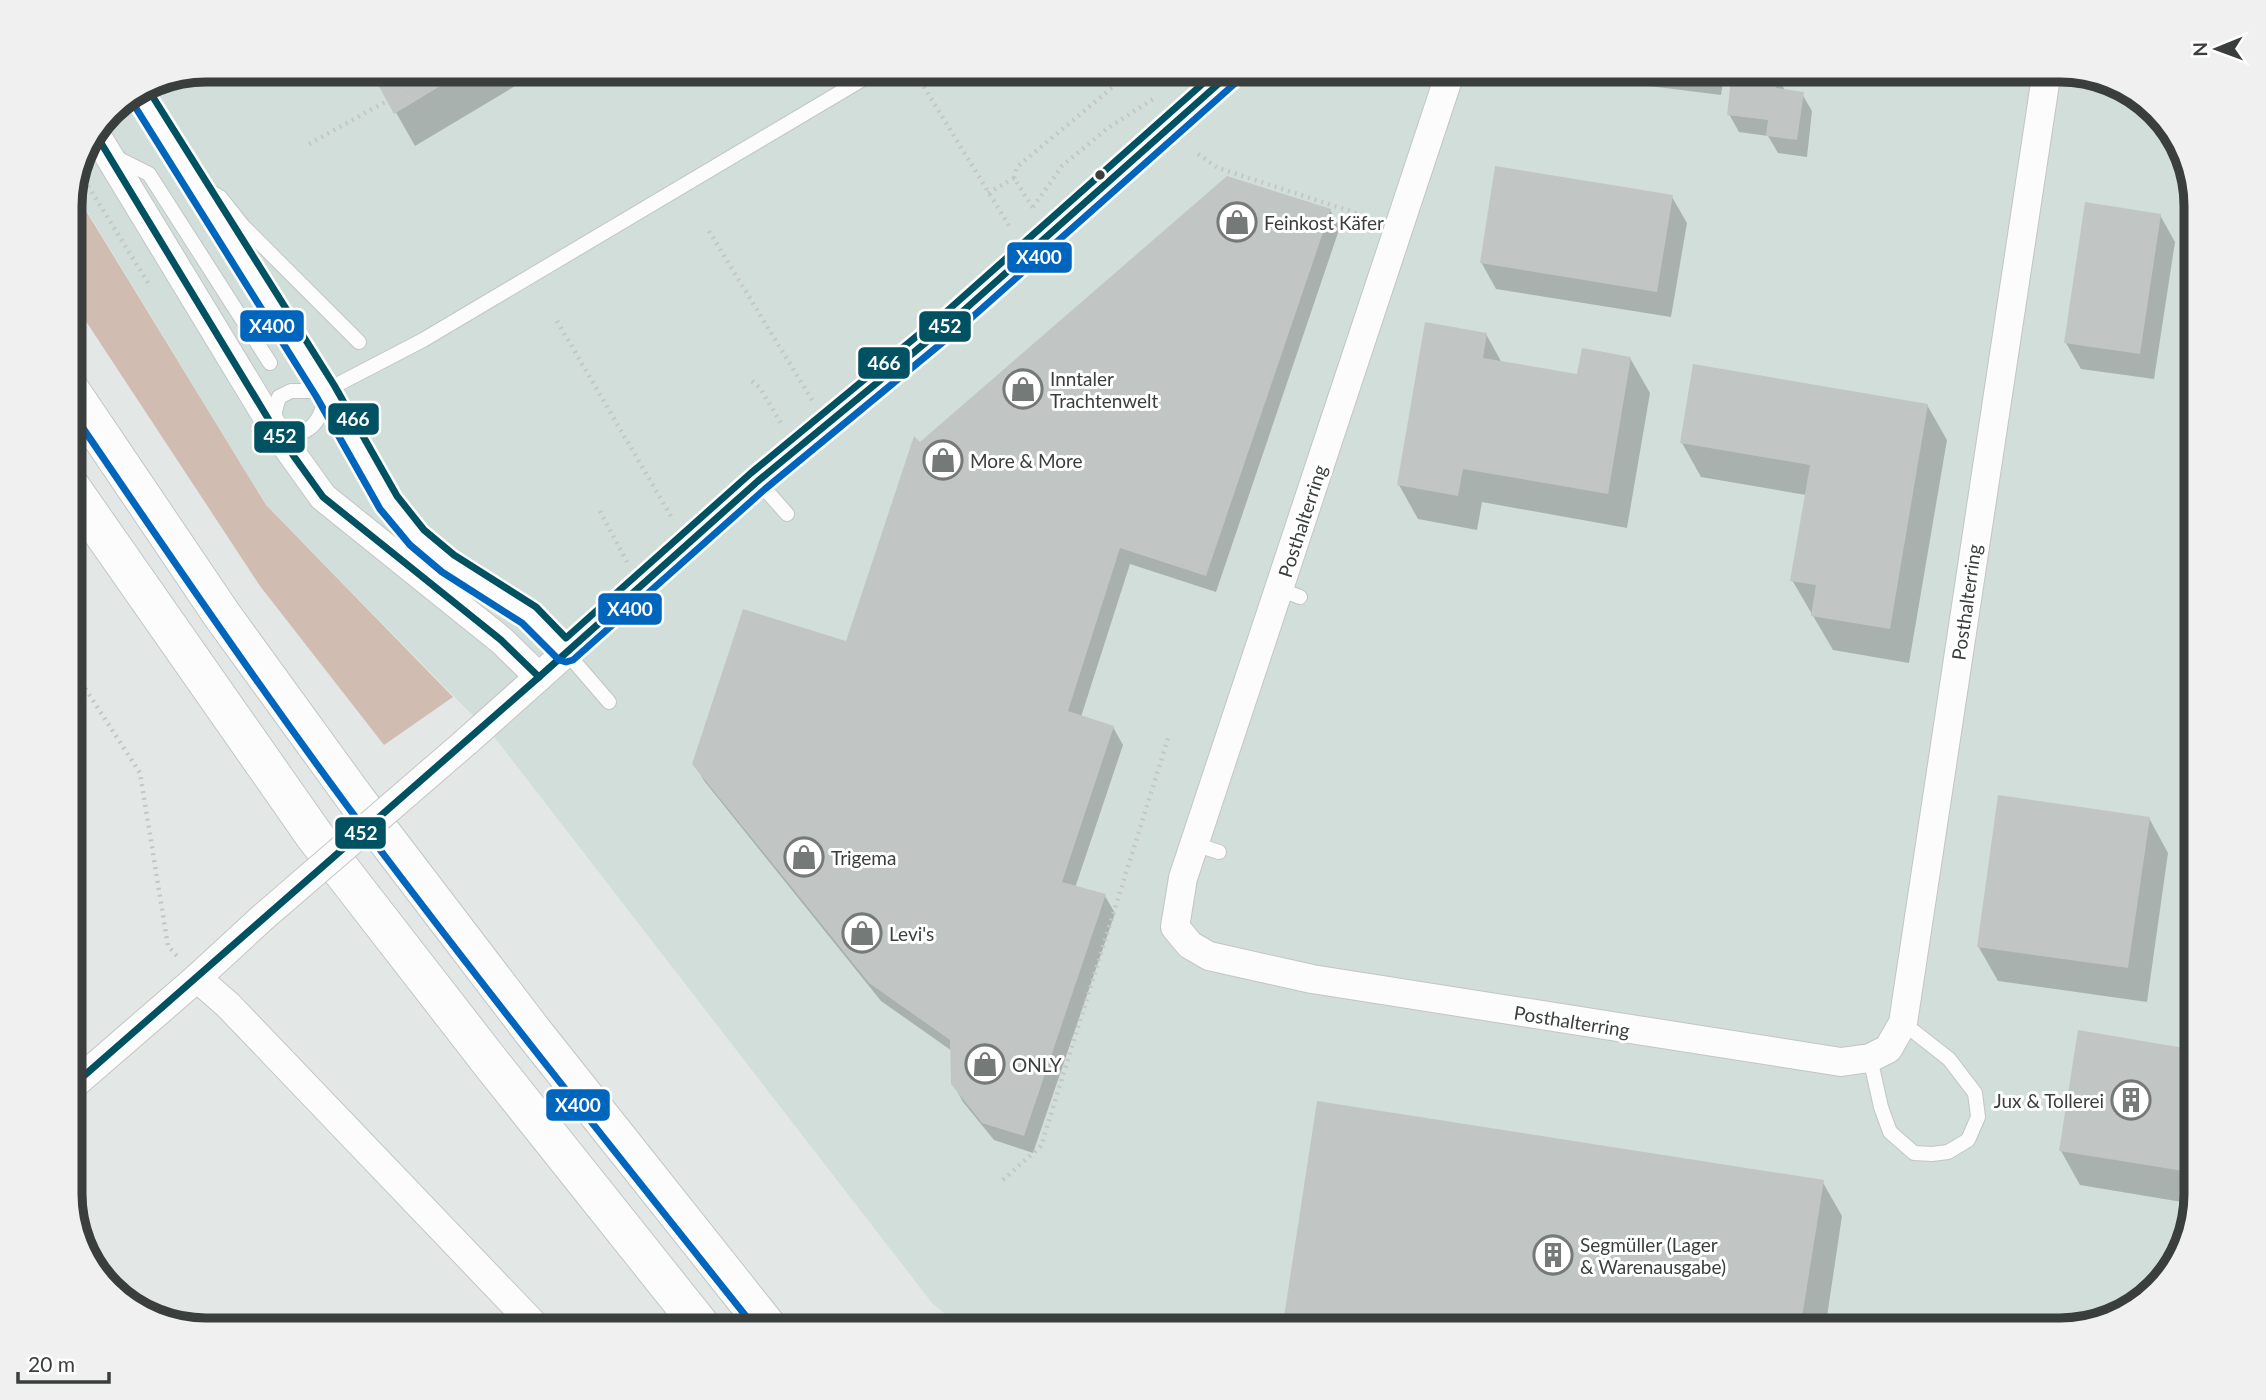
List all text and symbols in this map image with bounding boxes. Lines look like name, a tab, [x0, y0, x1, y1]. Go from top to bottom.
north arrow	[2182, 14, 2252, 84]
text: N	[2188, 42, 2211, 57]
unlabelled marker	[1093, 168, 1107, 182]
shop icon: Feinkost Käfer	[1216, 201, 1258, 243]
place label: Feinkost Käfer	[1264, 211, 1384, 234]
line badge: X400	[1006, 241, 1073, 274]
text: X400	[1016, 245, 1062, 268]
line badge: X400	[239, 309, 305, 343]
line badge: 452	[918, 310, 972, 343]
text: X400	[249, 314, 295, 337]
text: 452	[928, 314, 962, 337]
line badge: 466	[857, 346, 911, 380]
text: 466	[867, 351, 901, 374]
place label: Inntaler Trachtenwelt	[1050, 367, 1159, 412]
shop icon: Inntaler Trachtenwelt	[1002, 368, 1044, 410]
line badge: 466	[327, 402, 380, 436]
text: 466	[336, 407, 370, 430]
line badge: 452	[253, 420, 306, 454]
text: 452	[263, 424, 297, 447]
shop icon: More & More	[922, 439, 964, 481]
place label: More & More	[970, 449, 1083, 472]
street label: Posthalterring	[1273, 462, 1331, 580]
street label: Posthalterring	[1946, 542, 1986, 661]
line badge: X400	[597, 592, 663, 626]
text: X400	[607, 597, 653, 620]
line badge: 452	[334, 816, 387, 850]
text: 452	[344, 821, 378, 844]
shop icon: Trigema	[783, 836, 825, 878]
place label: Trigema	[831, 846, 896, 869]
shop icon: Levi's	[841, 912, 883, 954]
place label: Levi's	[889, 922, 934, 945]
street label: Posthalterring	[1512, 1000, 1632, 1042]
shop icon: ONLY	[964, 1043, 1006, 1085]
place label: ONLY	[1012, 1053, 1062, 1076]
building icon: Jux & Tollerei	[2110, 1079, 2152, 1121]
line badge: X400	[545, 1088, 611, 1122]
place label: Jux & Tollerei	[1994, 1089, 2104, 1112]
text: X400	[555, 1093, 601, 1116]
place label: Segmüller (Lager & Warenausgabe)	[1580, 1233, 1726, 1278]
building icon: Segmüller (Lager & Warenausgabe)	[1532, 1234, 1574, 1276]
scale bar	[18, 1340, 108, 1384]
text: 20 m	[28, 1351, 75, 1376]

